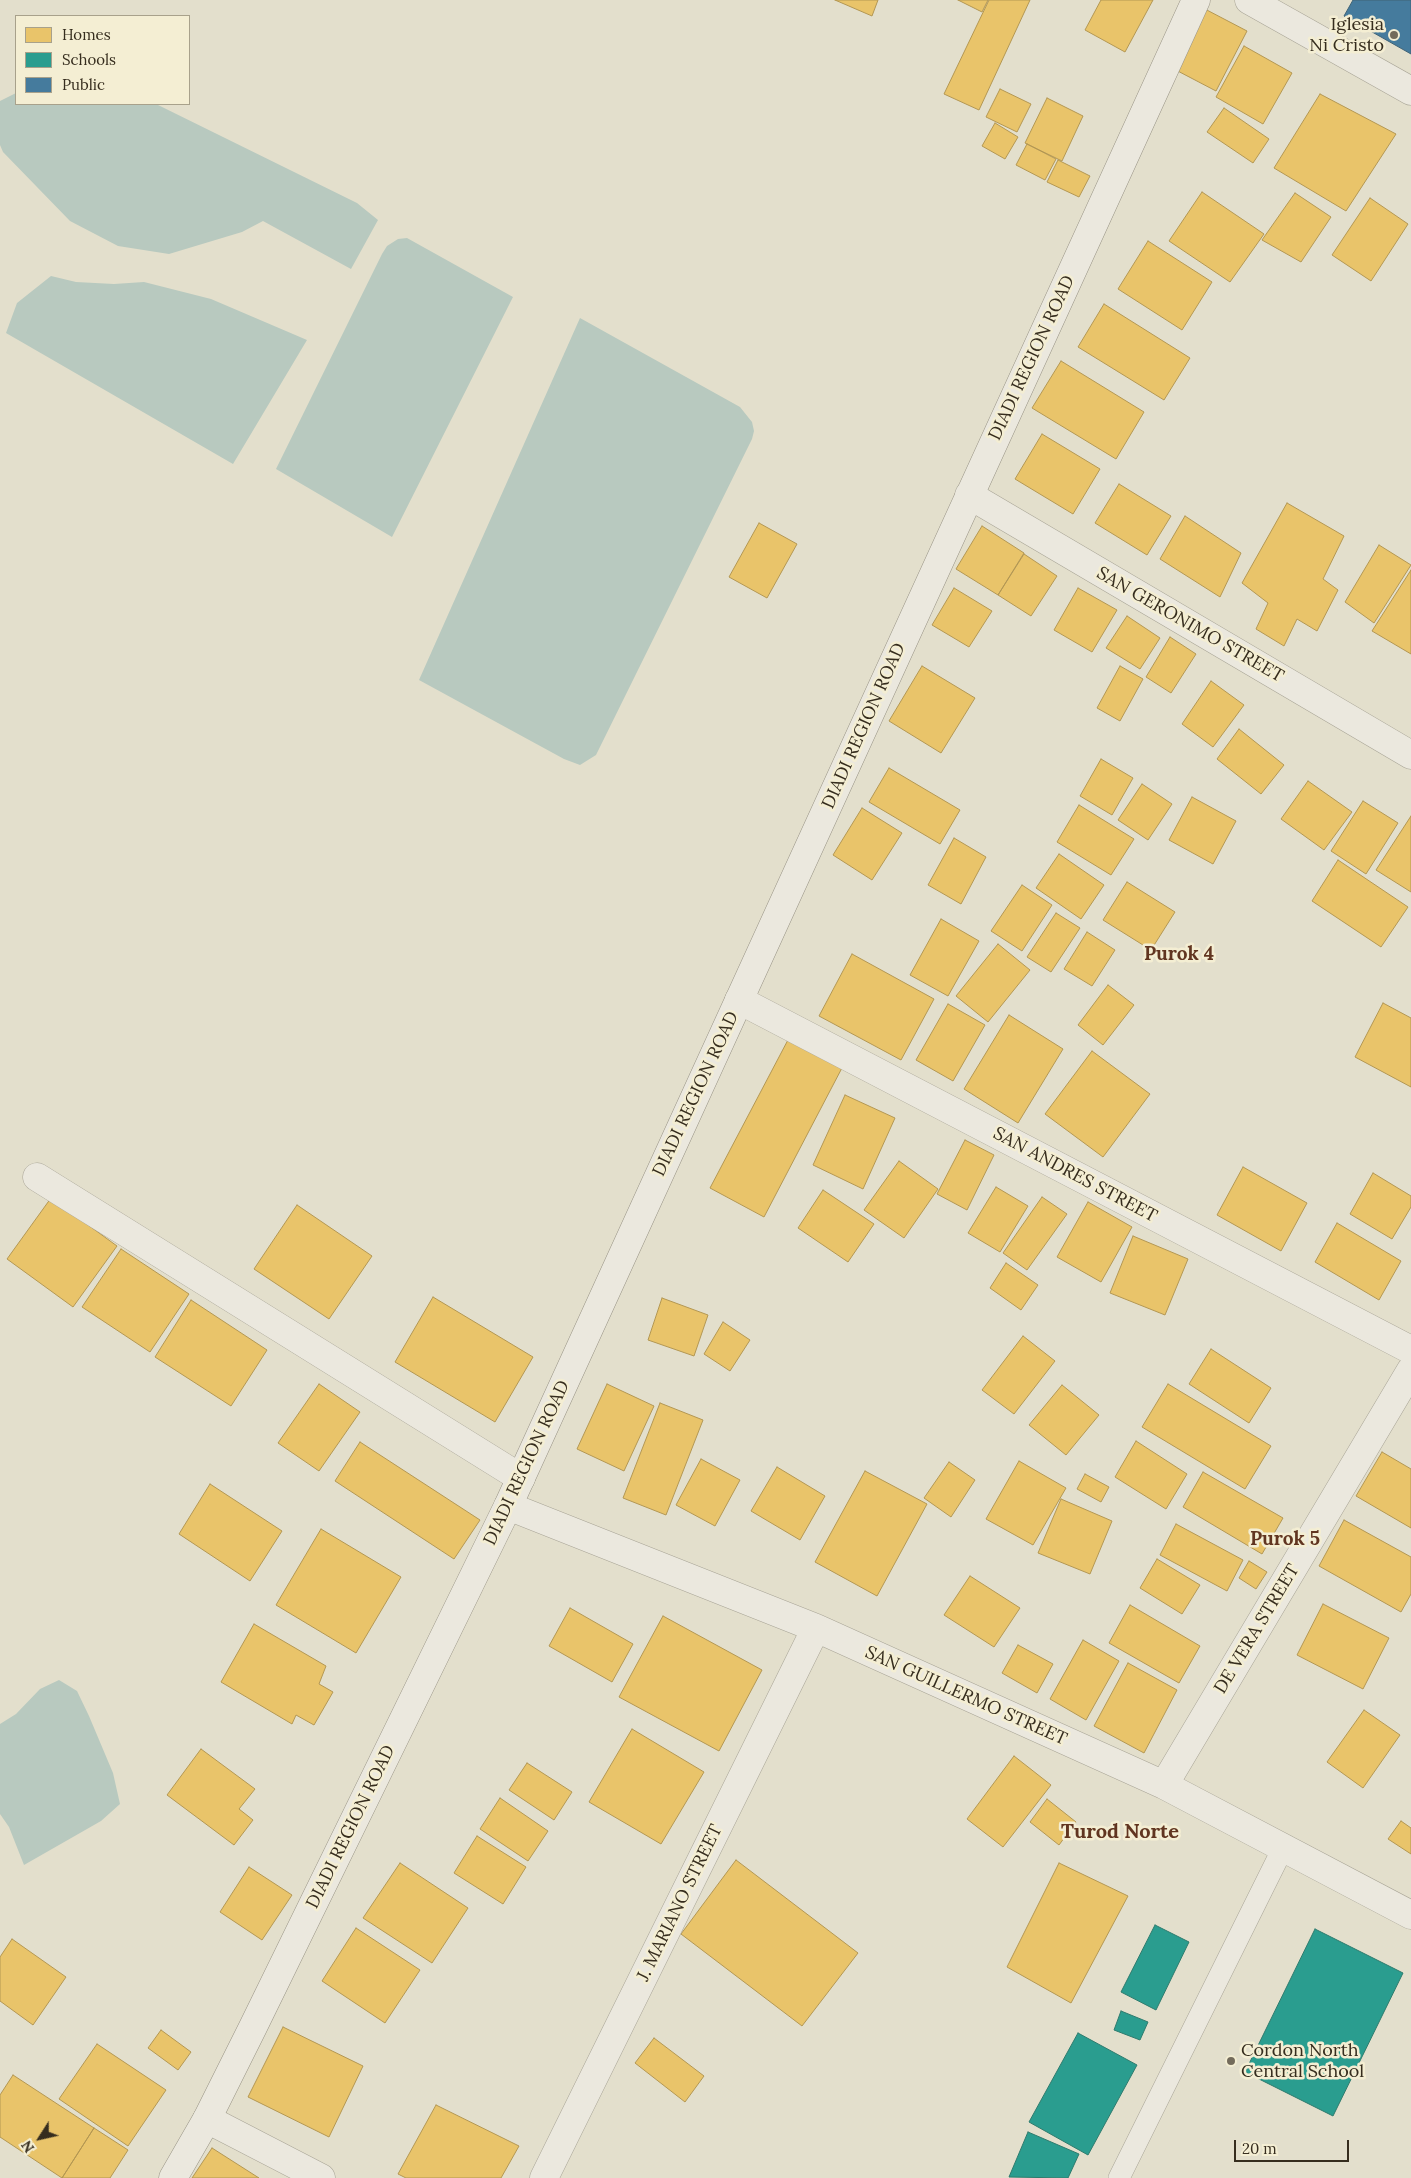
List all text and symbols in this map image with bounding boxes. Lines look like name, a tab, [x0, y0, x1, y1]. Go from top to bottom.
place label: Iglesia Ni Cristo	[1309, 14, 1384, 56]
legend	[15, 15, 190, 105]
text: Homes	[62, 25, 111, 44]
marker: Iglesia Ni Cristo	[1388, 29, 1400, 41]
text: Schools	[62, 50, 116, 69]
text: Public	[62, 75, 105, 94]
street label: DIADI REGION ROAD	[984, 272, 1080, 444]
street label: SAN GERONIMO STREET	[1093, 563, 1287, 687]
street label: DIADI REGION ROAD	[818, 640, 910, 812]
district label: Purok 4	[1144, 944, 1214, 966]
street label: DIADI REGION ROAD	[648, 1008, 744, 1180]
street label: SAN ANDRES STREET	[989, 1123, 1161, 1227]
street label: DIADI REGION ROAD	[479, 1377, 575, 1549]
district label: Purok 5	[1250, 1529, 1320, 1551]
street label: DE VERA STREET	[1210, 1560, 1304, 1698]
street label: SAN GUILLERMO STREET	[862, 1642, 1070, 1750]
street label: DIADI REGION ROAD	[302, 1742, 400, 1912]
district label: Turod Norte	[1061, 1820, 1179, 1844]
street label: J. MARIANO STREET	[633, 1821, 727, 1985]
place label: Cordon North Central School	[1241, 2040, 1364, 2082]
marker: Cordon North Central School	[1225, 2055, 1237, 2067]
north arrow	[15, 2113, 65, 2163]
scale bar	[1236, 2130, 1351, 2162]
text: N	[17, 2137, 38, 2156]
text: 20 m	[1242, 2139, 1277, 2158]

